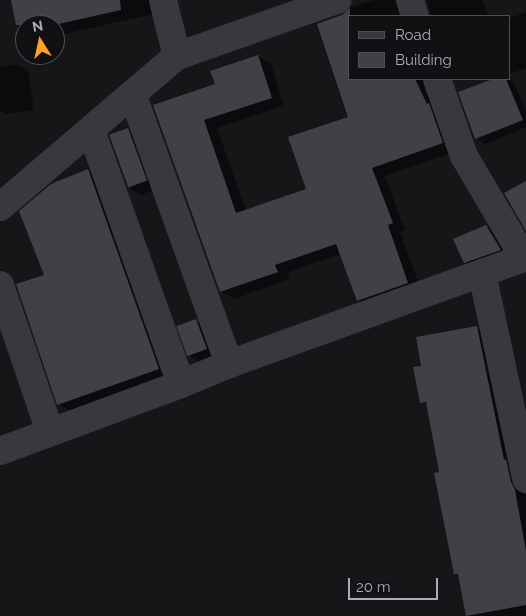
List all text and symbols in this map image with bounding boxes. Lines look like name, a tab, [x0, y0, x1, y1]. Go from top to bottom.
north arrow	[15, 15, 65, 65]
legend	[348, 15, 511, 80]
text: N	[31, 17, 44, 35]
text: Road	[395, 26, 431, 44]
text: Building	[395, 51, 452, 69]
scale bar	[351, 568, 441, 600]
text: 20 m	[356, 578, 391, 596]

